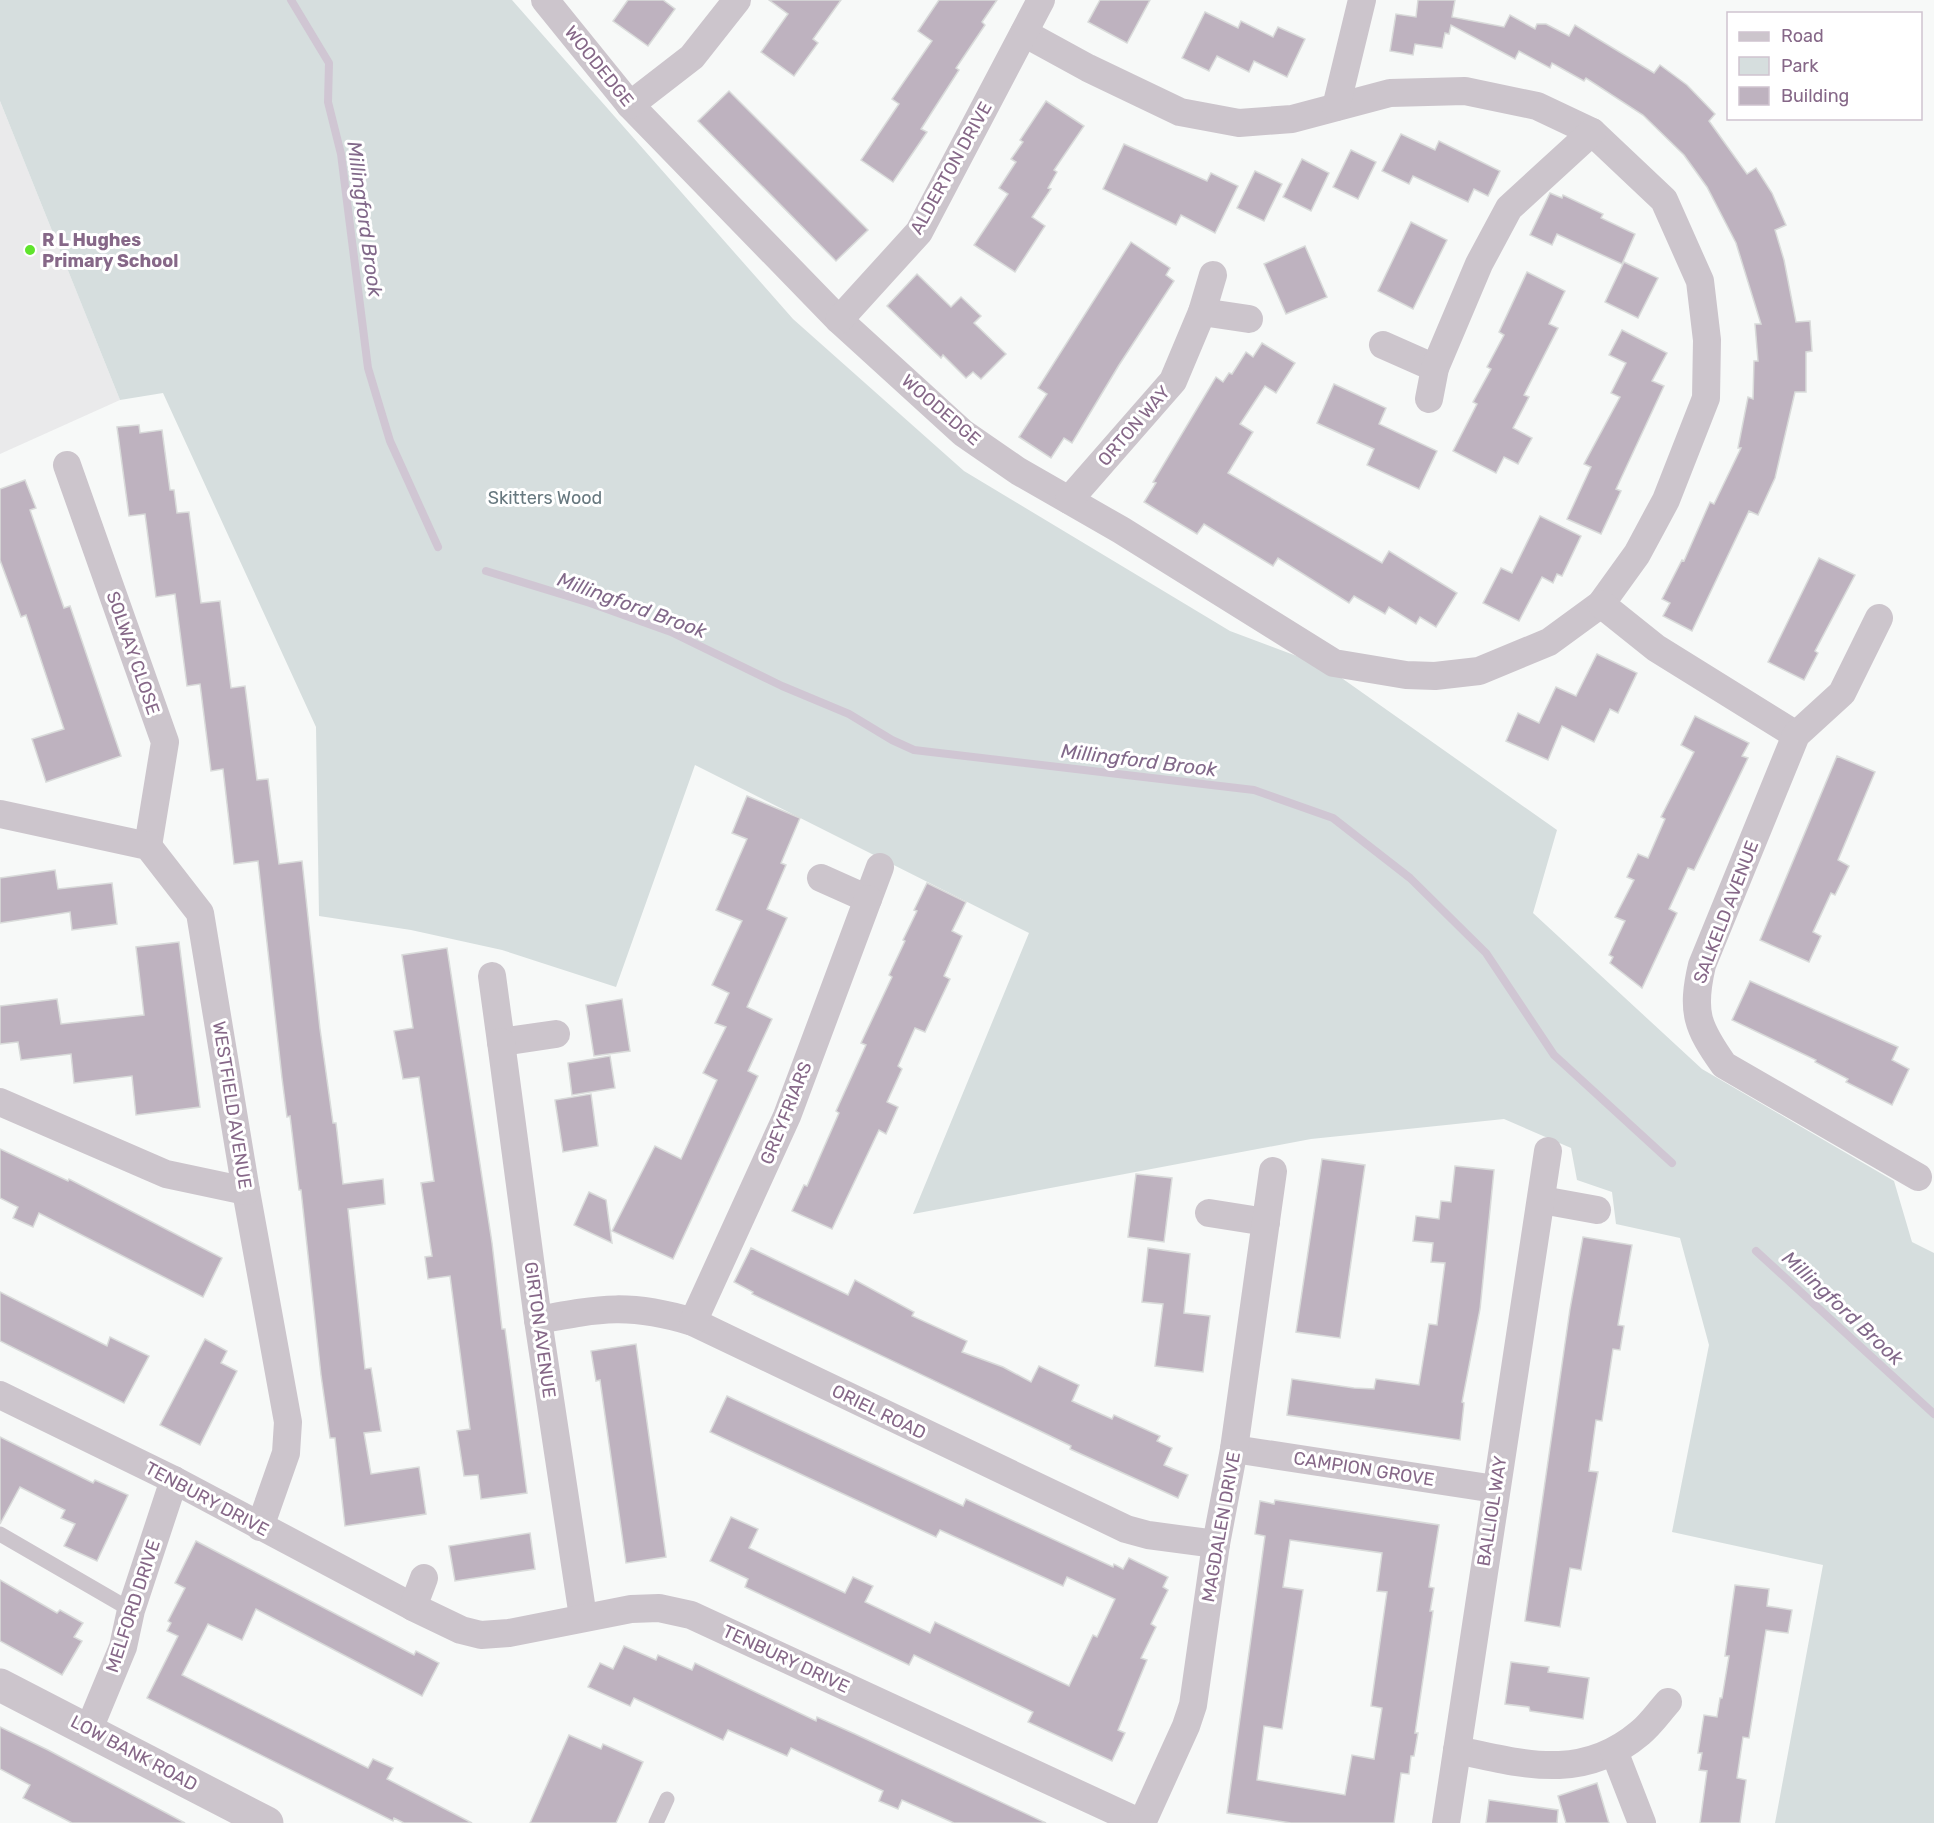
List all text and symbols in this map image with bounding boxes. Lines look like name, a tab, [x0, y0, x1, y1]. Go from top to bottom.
legend	[1727, 12, 1922, 120]
street label: WOODEDGE	[560, 21, 638, 111]
text: Road	[1781, 25, 1824, 47]
text: Park	[1781, 55, 1819, 77]
text: Building	[1781, 85, 1849, 107]
street label: ALDERTON DRIVE	[905, 98, 997, 238]
water label: Millingford Brook	[342, 140, 388, 299]
place label: R L Hughes Primary School	[42, 229, 178, 272]
marker: R L Hughes Primary School	[23, 243, 37, 257]
street label: WOODEDGE	[897, 370, 985, 450]
street label: ORTON WAY	[1093, 381, 1175, 471]
park label: Skitters Wood	[488, 487, 602, 509]
water label: Millingford Brook	[554, 567, 710, 643]
street label: SOLWAY CLOSE	[102, 588, 164, 718]
water label: Millingford Brook	[1060, 739, 1219, 782]
street label: SALKELD AVENUE	[1689, 837, 1763, 987]
street label: WESTFIELD AVENUE	[208, 1020, 256, 1190]
street label: GREYFRIARS	[755, 1058, 817, 1168]
water label: Millingford Brook	[1777, 1246, 1909, 1371]
street label: GIRTON AVENUE	[520, 1260, 560, 1400]
street label: ORIEL ROAD	[828, 1380, 930, 1444]
street label: CAMPION GROVE	[1292, 1447, 1436, 1491]
street label: MAGDALEN DRIVE	[1197, 1450, 1245, 1604]
street label: BALLIOL WAY	[1472, 1454, 1512, 1568]
street label: TENBURY DRIVE	[141, 1457, 273, 1541]
street label: MELFORD DRIVE	[101, 1537, 165, 1675]
street label: TENBURY DRIVE	[719, 1620, 853, 1698]
street label: LOW BANK ROAD	[67, 1710, 201, 1796]

